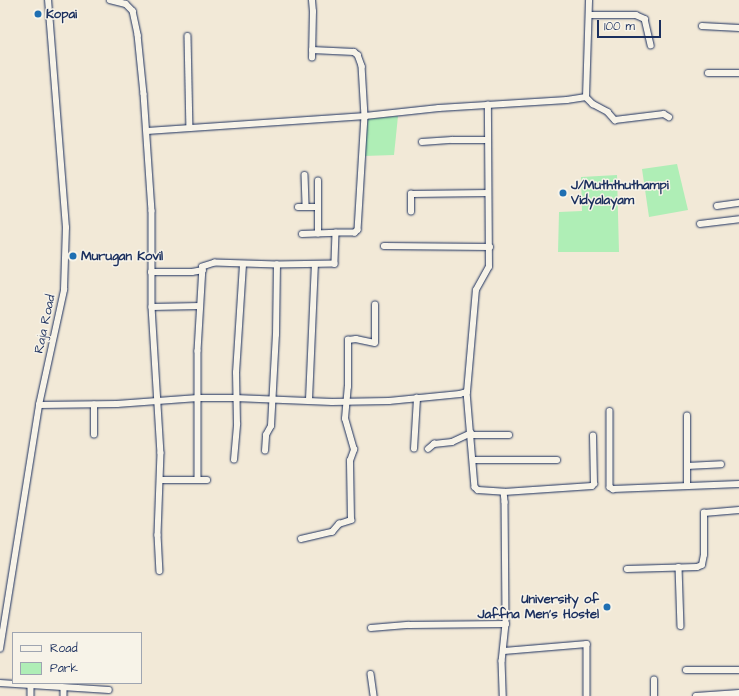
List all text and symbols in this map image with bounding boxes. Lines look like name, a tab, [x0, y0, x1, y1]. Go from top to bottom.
place label: Kopai	[46, 6, 77, 22]
marker: Kopai	[33, 9, 43, 19]
scale bar	[599, 12, 663, 38]
text: 100 m	[604, 18, 635, 35]
place label: J/Muththuthampi Vidyalayam	[571, 178, 669, 209]
marker: J/Muththuthampi Vidyalayam	[558, 188, 568, 198]
place label: Murugan Kovil	[81, 248, 163, 264]
marker: Murugan Kovil	[68, 251, 78, 261]
street label: Raja Road	[31, 293, 59, 355]
place label: University of Jaffna Men's Hostel	[478, 592, 599, 623]
marker: University of Jaffna Men's Hostel	[602, 602, 612, 612]
legend	[12, 632, 142, 684]
text: Road	[50, 640, 78, 657]
text: Park	[50, 660, 78, 677]

